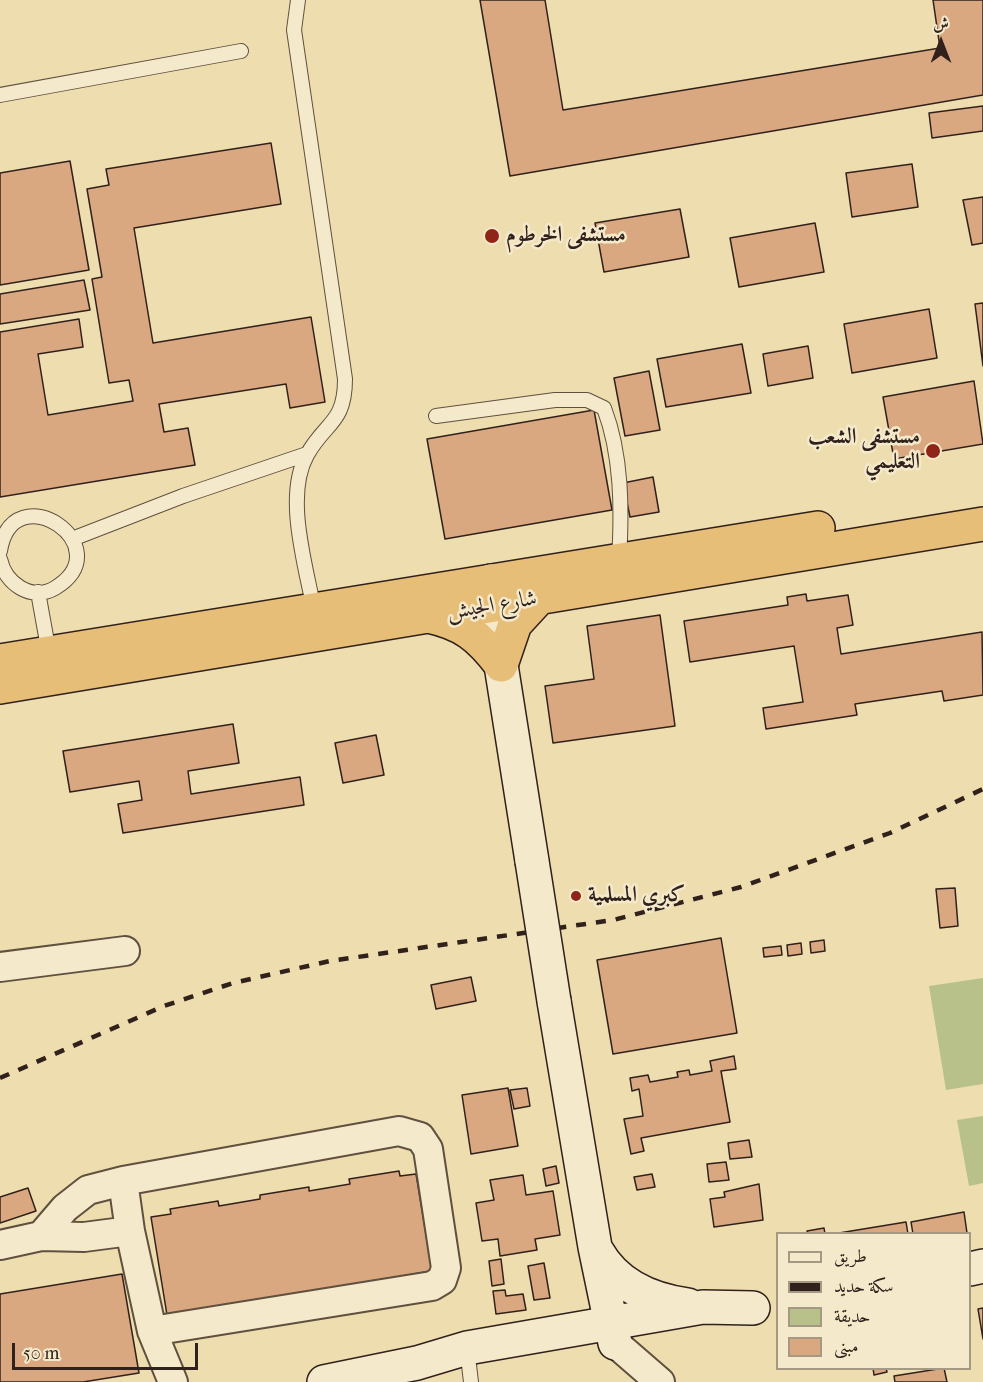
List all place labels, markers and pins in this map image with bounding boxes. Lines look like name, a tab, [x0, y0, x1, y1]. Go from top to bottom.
place label: مستشفى الخرطوم	[506, 223, 626, 249]
marker: مستشفى الخرطوم	[483, 227, 501, 245]
place label: مستشفى الشعب التعليمي	[808, 425, 920, 476]
marker: مستشفى الشعب التعليمي	[924, 442, 942, 460]
place label: كبري المسلمية	[588, 883, 685, 909]
marker: كبري المسلمية	[569, 889, 583, 903]

